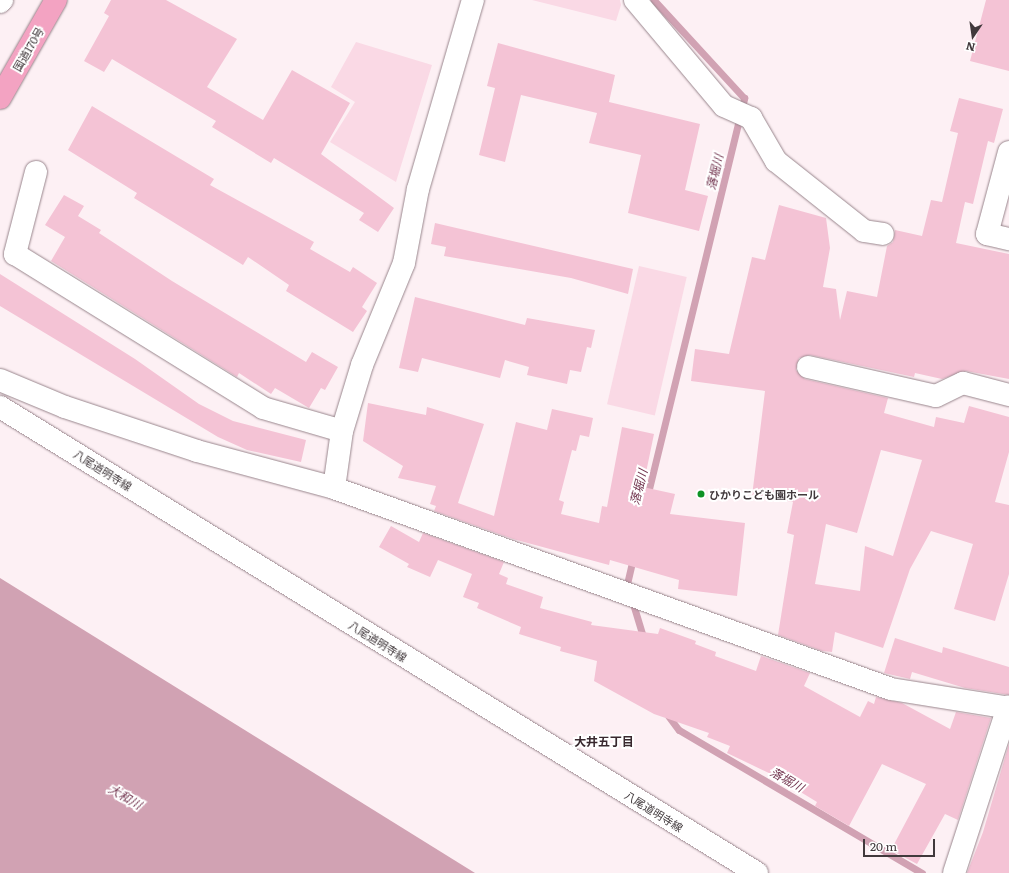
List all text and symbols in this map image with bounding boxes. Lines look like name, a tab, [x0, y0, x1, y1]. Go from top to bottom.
north arrow	[953, 16, 993, 56]
street label: 国道170号	[10, 24, 46, 74]
text: N	[964, 39, 977, 57]
water label: 落堀川	[704, 153, 726, 191]
street label: 八尾道明寺線	[72, 447, 134, 493]
water label: 落堀川	[628, 468, 650, 506]
place label: ひかりこども園ホール	[709, 487, 819, 501]
marker: ひかりこども園ホール	[696, 489, 706, 499]
street label: 八尾道明寺線	[347, 618, 409, 664]
district label: 大井五丁目	[574, 735, 634, 749]
water label: 落堀川	[768, 765, 806, 795]
water label: 大和川	[106, 782, 144, 812]
street label: 八尾道明寺線	[623, 788, 685, 834]
scale bar	[865, 831, 937, 857]
text: 20 m	[870, 837, 897, 855]

